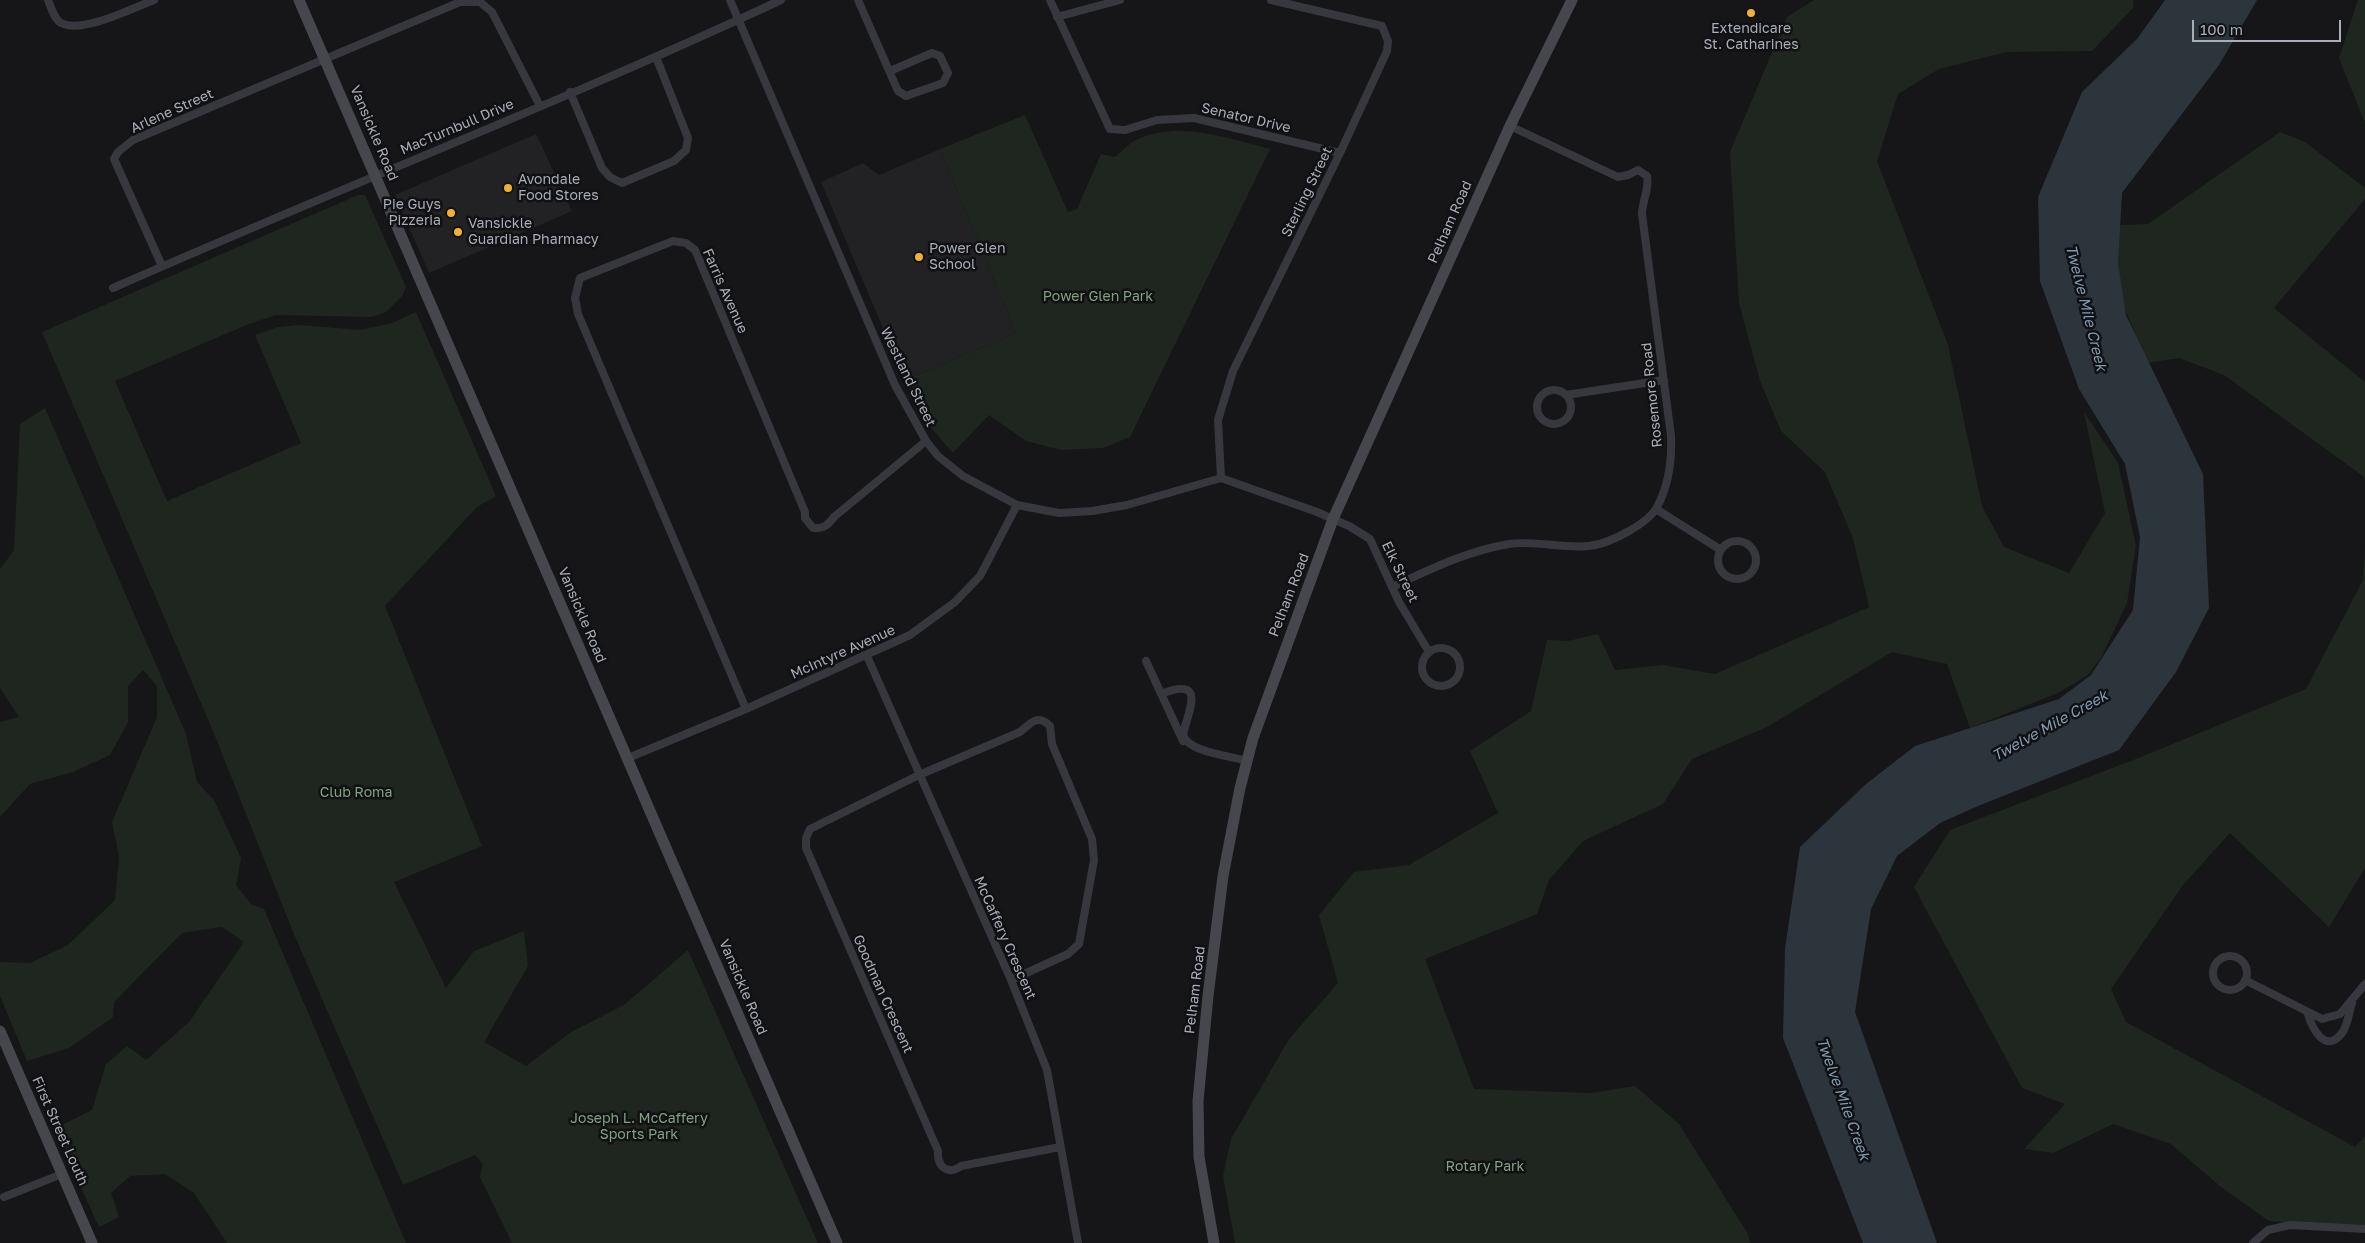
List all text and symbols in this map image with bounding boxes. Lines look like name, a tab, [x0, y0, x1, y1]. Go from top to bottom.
marker: Extendicare St. Catharines	[1745, 7, 1757, 19]
scale bar	[2195, 10, 2344, 42]
text: 100 m	[2200, 20, 2243, 38]
place label: Extendicare St. Catharines	[1703, 21, 1799, 54]
street label: Vansickle Road	[346, 83, 402, 183]
street label: Arlene Street	[128, 85, 216, 137]
street label: MacTurnbull Drive	[398, 95, 516, 159]
street label: Senator Drive	[1200, 100, 1292, 136]
street label: Sterling Street	[1278, 144, 1336, 240]
place label: Avondale Food Stores	[518, 172, 599, 204]
street label: Pelham Road	[1424, 178, 1476, 266]
marker: Avondale Food Stores	[502, 182, 514, 194]
place label: Pie Guys Pizzeria	[383, 197, 441, 230]
marker: Pie Guys Pizzeria	[445, 207, 457, 219]
place label: Vansickle Guardian Pharmacy	[468, 216, 599, 248]
marker: Vansickle Guardian Pharmacy	[452, 226, 464, 238]
place label: Power Glen School	[929, 241, 1006, 274]
water label: Twelve Mile Creek	[2062, 243, 2110, 373]
street label: Farris Avenue	[699, 246, 751, 336]
marker: Power Glen School	[913, 251, 925, 263]
park label: Power Glen Park	[1043, 289, 1153, 305]
street label: Westland Street	[877, 325, 939, 429]
street label: Rosemore Road	[1638, 342, 1666, 448]
street label: Elk Street	[1378, 539, 1422, 605]
street label: Pelham Road	[1265, 551, 1313, 639]
street label: Vansickle Road	[554, 565, 610, 665]
street label: McIntyre Avenue	[788, 621, 898, 683]
water label: Twelve Mile Creek	[1989, 687, 2111, 765]
park label: Club Roma	[320, 785, 392, 801]
street label: McCaffery Crescent	[970, 874, 1040, 1002]
street label: Goodman Crescent	[849, 932, 917, 1056]
street label: Vansickle Road	[715, 937, 771, 1037]
street label: Pelham Road	[1181, 945, 1209, 1035]
water label: Twelve Mile Creek	[1812, 1035, 1874, 1163]
street label: First Street Louth	[28, 1074, 92, 1188]
park label: Joseph L. McCaffery Sports Park	[570, 1111, 708, 1144]
park label: Rotary Park	[1446, 1159, 1524, 1175]

